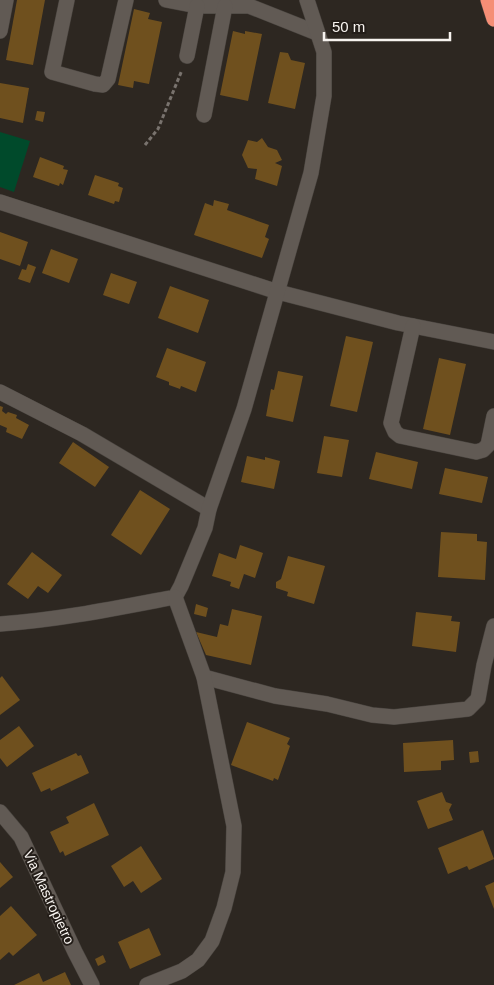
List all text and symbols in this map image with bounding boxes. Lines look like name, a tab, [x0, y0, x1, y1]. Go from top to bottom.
scale bar	[324, 10, 450, 42]
text: 50 m	[332, 18, 365, 35]
street label: Via Mastropietro	[20, 848, 78, 947]

